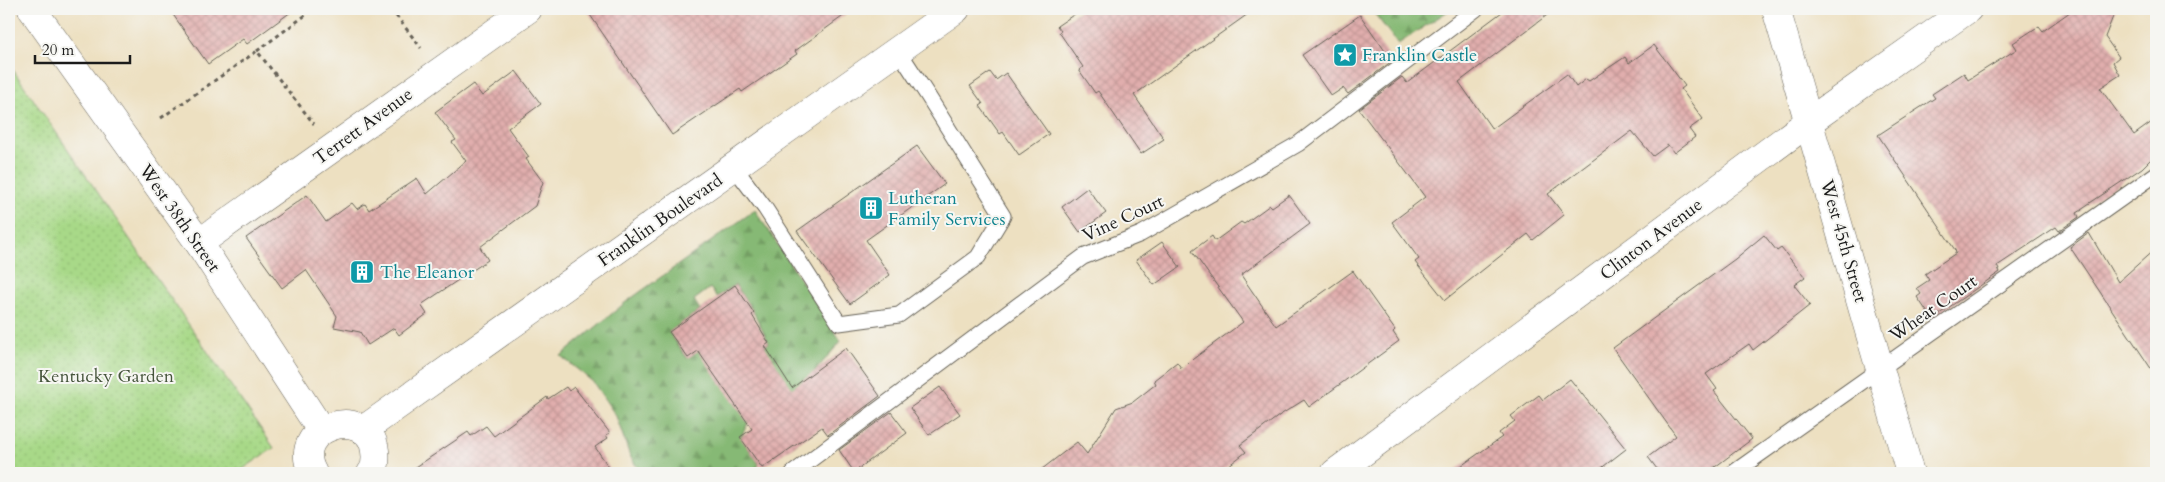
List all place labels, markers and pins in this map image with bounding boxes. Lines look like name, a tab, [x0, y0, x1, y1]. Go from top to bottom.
place icon: Franklin Castle	[1332, 42, 1358, 68]
place label: Franklin Castle	[1362, 43, 1477, 68]
place label: Lutheran Family Services	[888, 186, 1006, 232]
building icon: Lutheran Family Services	[858, 195, 884, 221]
building icon: The Eleanor	[349, 259, 375, 285]
place label: The Eleanor	[380, 260, 475, 285]

